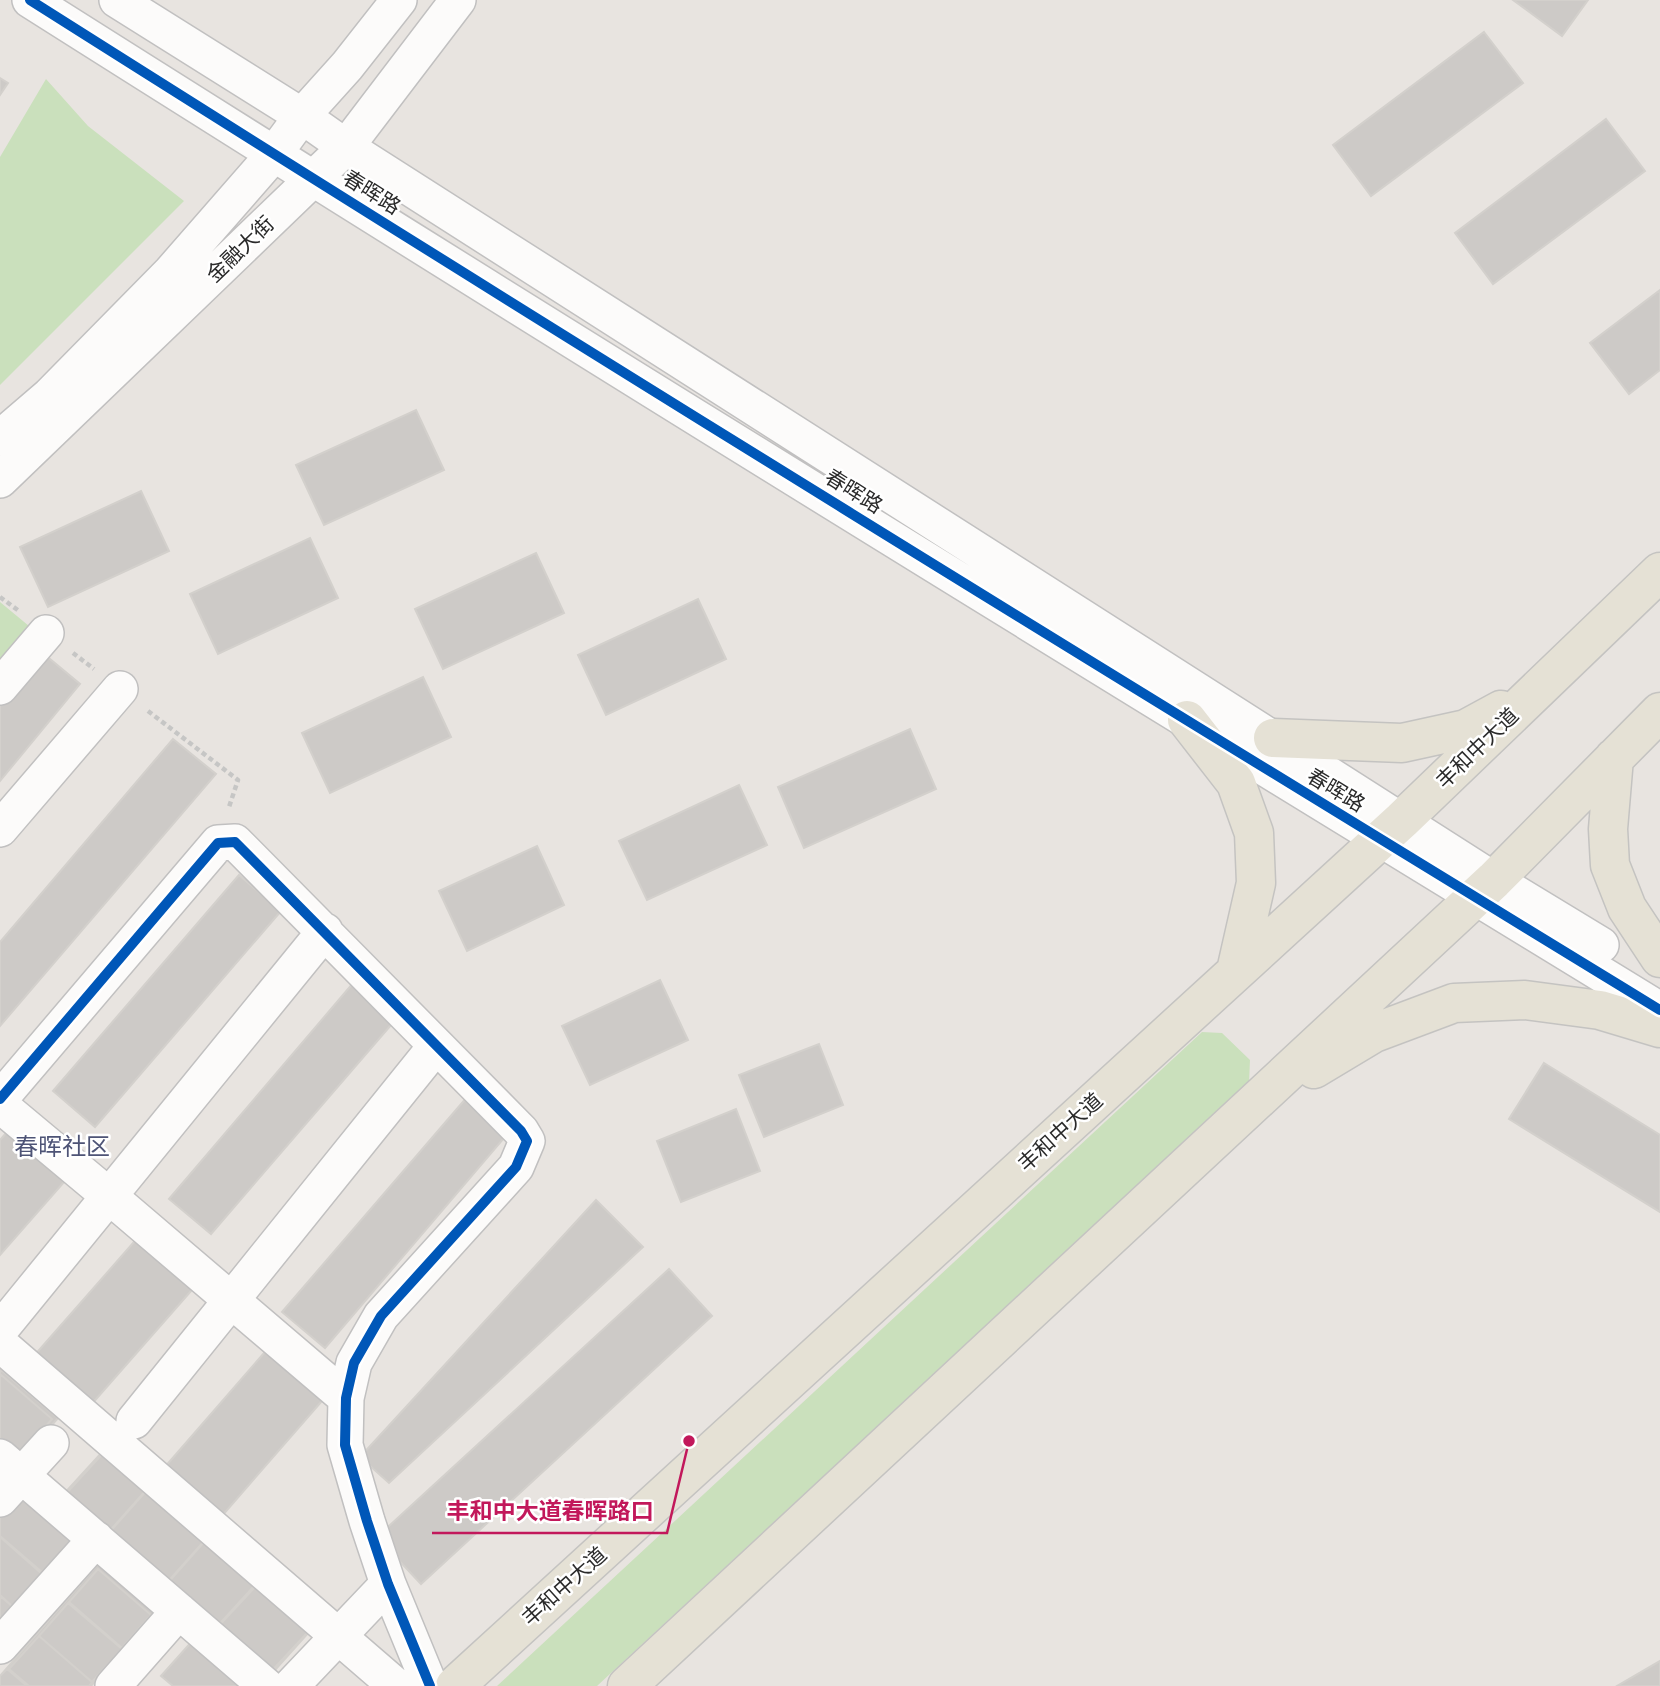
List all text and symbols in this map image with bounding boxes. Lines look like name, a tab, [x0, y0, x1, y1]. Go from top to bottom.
street label: 春晖路	[338, 163, 406, 221]
street label: 金融大街	[200, 209, 280, 289]
street label: 春晖路	[820, 462, 888, 520]
street label: 丰和中大道	[1429, 701, 1525, 795]
street label: 春晖路	[1302, 761, 1370, 819]
street label: 丰和中大道	[1011, 1086, 1109, 1178]
district label: 春晖社区	[14, 1130, 110, 1163]
callout: 丰和中大道春晖路口	[432, 1489, 667, 1533]
text: 丰和中大道春晖路口	[447, 1495, 654, 1527]
street label: 丰和中大道	[515, 1540, 613, 1632]

